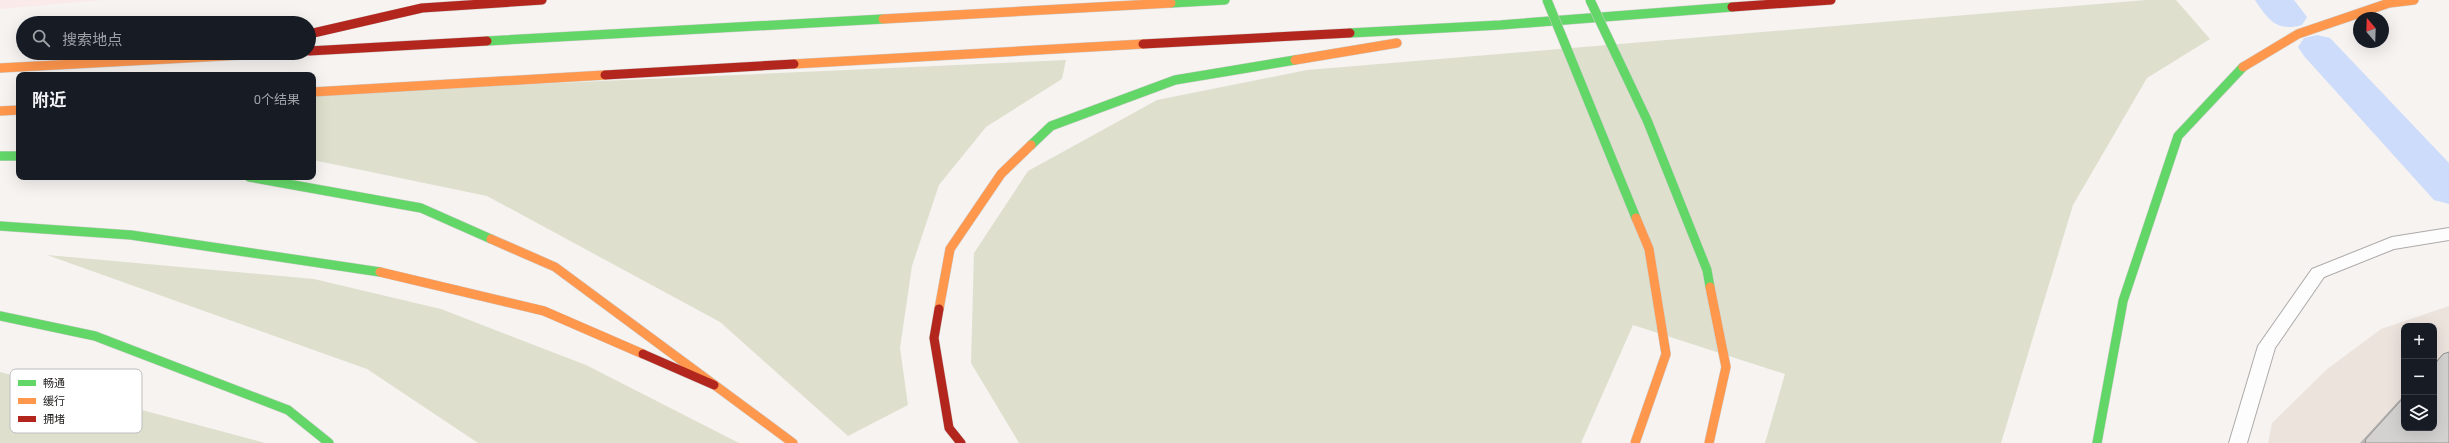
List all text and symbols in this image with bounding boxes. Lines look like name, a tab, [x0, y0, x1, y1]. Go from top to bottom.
north arrow	[2353, 12, 2389, 48]
search box	[16, 16, 316, 60]
icon: search	[30, 27, 52, 49]
text: 搜索地点	[62, 31, 122, 49]
text: 附近	[32, 90, 66, 110]
text: 0个结果	[254, 92, 300, 107]
map controls	[2401, 323, 2437, 431]
button: +	[2401, 323, 2437, 359]
button: −	[2401, 359, 2437, 395]
legend	[10, 369, 142, 433]
text: 畅通	[43, 377, 65, 390]
text: 缓行	[43, 395, 65, 408]
button: layers	[2401, 395, 2437, 431]
text: 拥堵	[43, 413, 65, 426]

